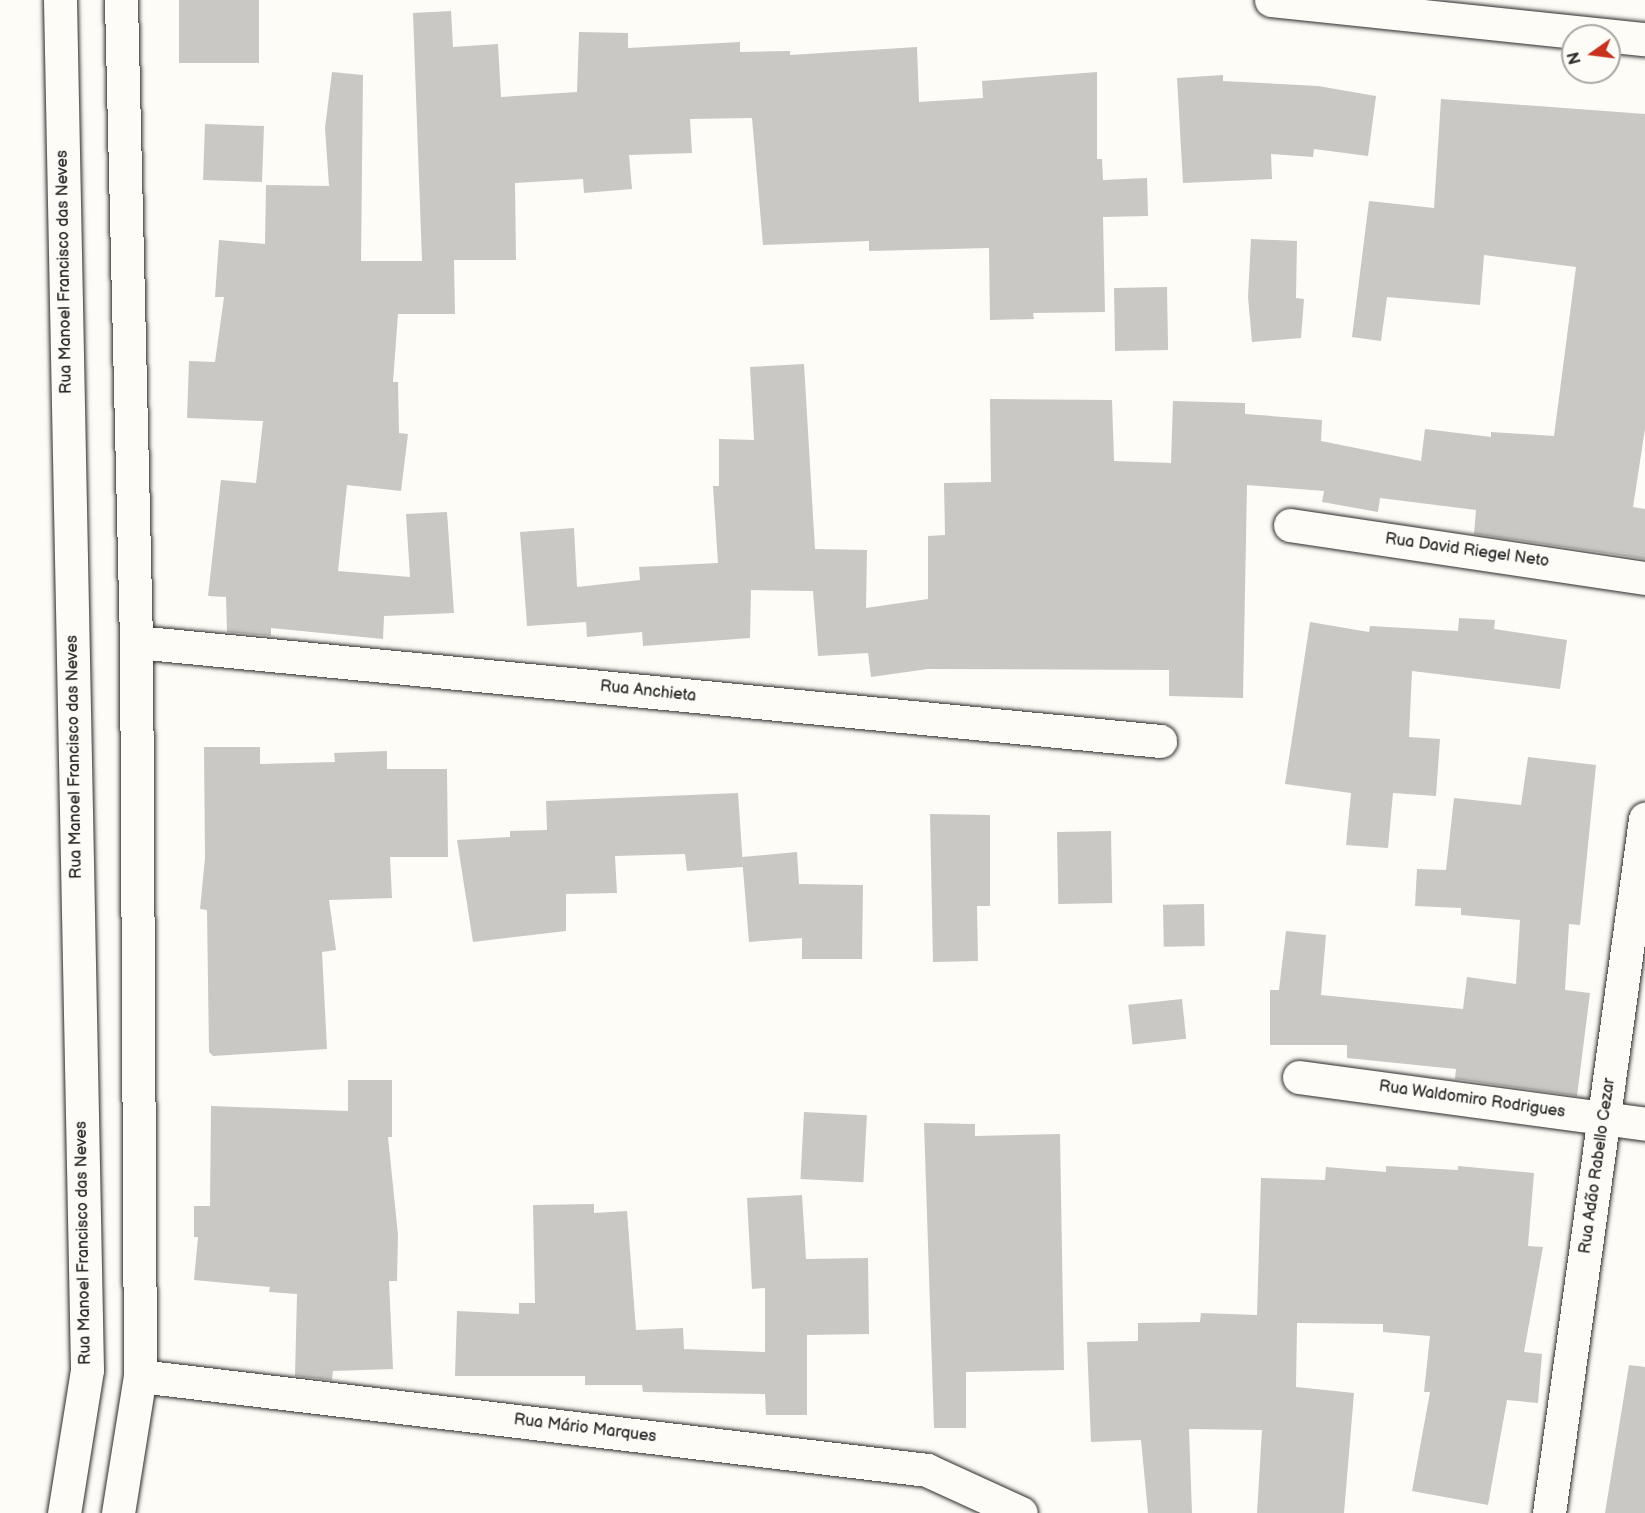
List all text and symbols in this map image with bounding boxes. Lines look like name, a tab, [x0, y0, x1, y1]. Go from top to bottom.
north arrow	[1561, 24, 1621, 84]
text: N	[1564, 50, 1586, 66]
street label: Rua Manoel Francisco das Neves	[53, 150, 77, 394]
street label: Rua David Riegel Neto	[1384, 530, 1550, 572]
street label: Rua Manoel Francisco das Neves	[63, 635, 87, 879]
street label: Rua Anchieta	[599, 677, 697, 707]
street label: Rua Waldomiro Rodrigues	[1377, 1077, 1567, 1123]
street label: Rua Adão Rabello Cezar	[1576, 1077, 1620, 1255]
street label: Rua Manoel Francisco das Neves	[72, 1121, 96, 1365]
street label: Rua Mário Marques	[513, 1411, 657, 1447]

